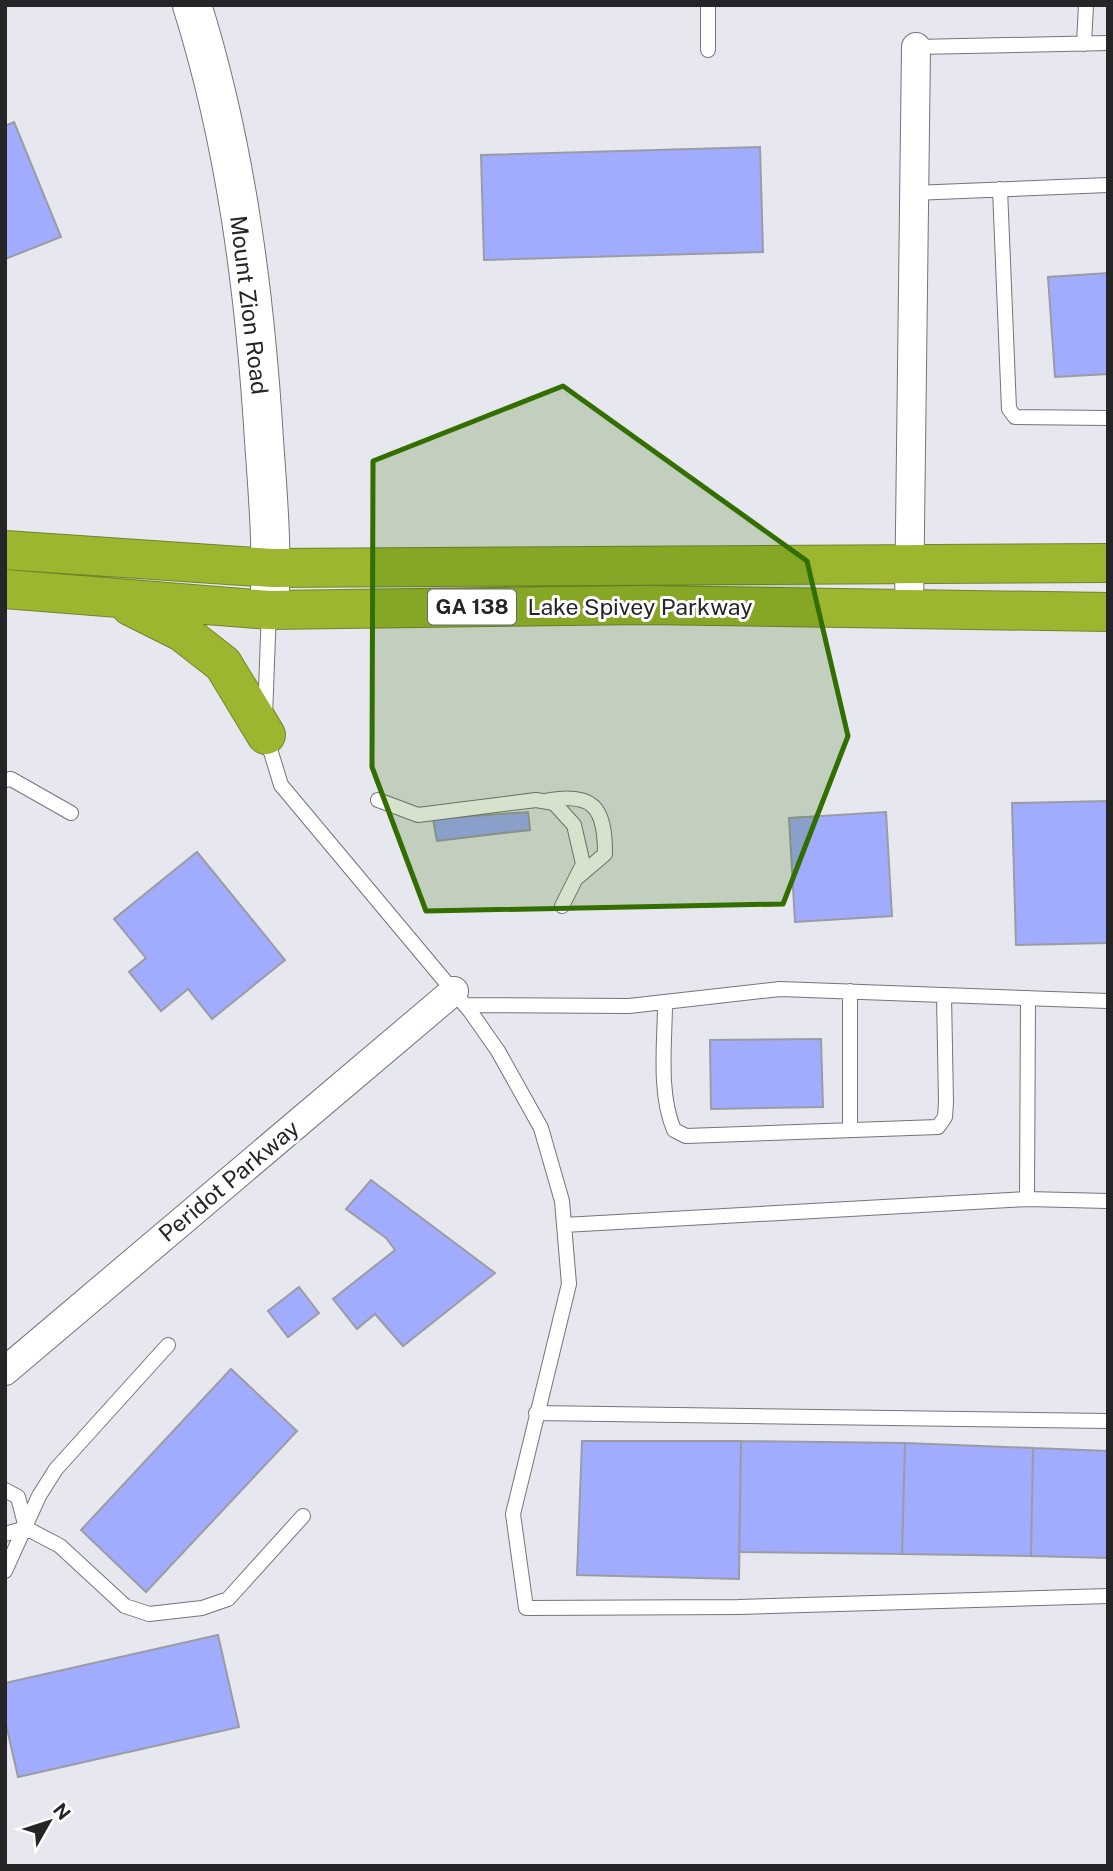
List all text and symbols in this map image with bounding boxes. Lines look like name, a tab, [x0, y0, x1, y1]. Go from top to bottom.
street label: Mount Zion Road	[225, 214, 274, 396]
road number: GA 138	[428, 590, 516, 624]
street label: Lake Spivey Parkway	[528, 593, 752, 620]
street label: Peridot Parkway	[153, 1114, 304, 1247]
north arrow	[14, 1787, 84, 1857]
text: N	[49, 1799, 75, 1824]

